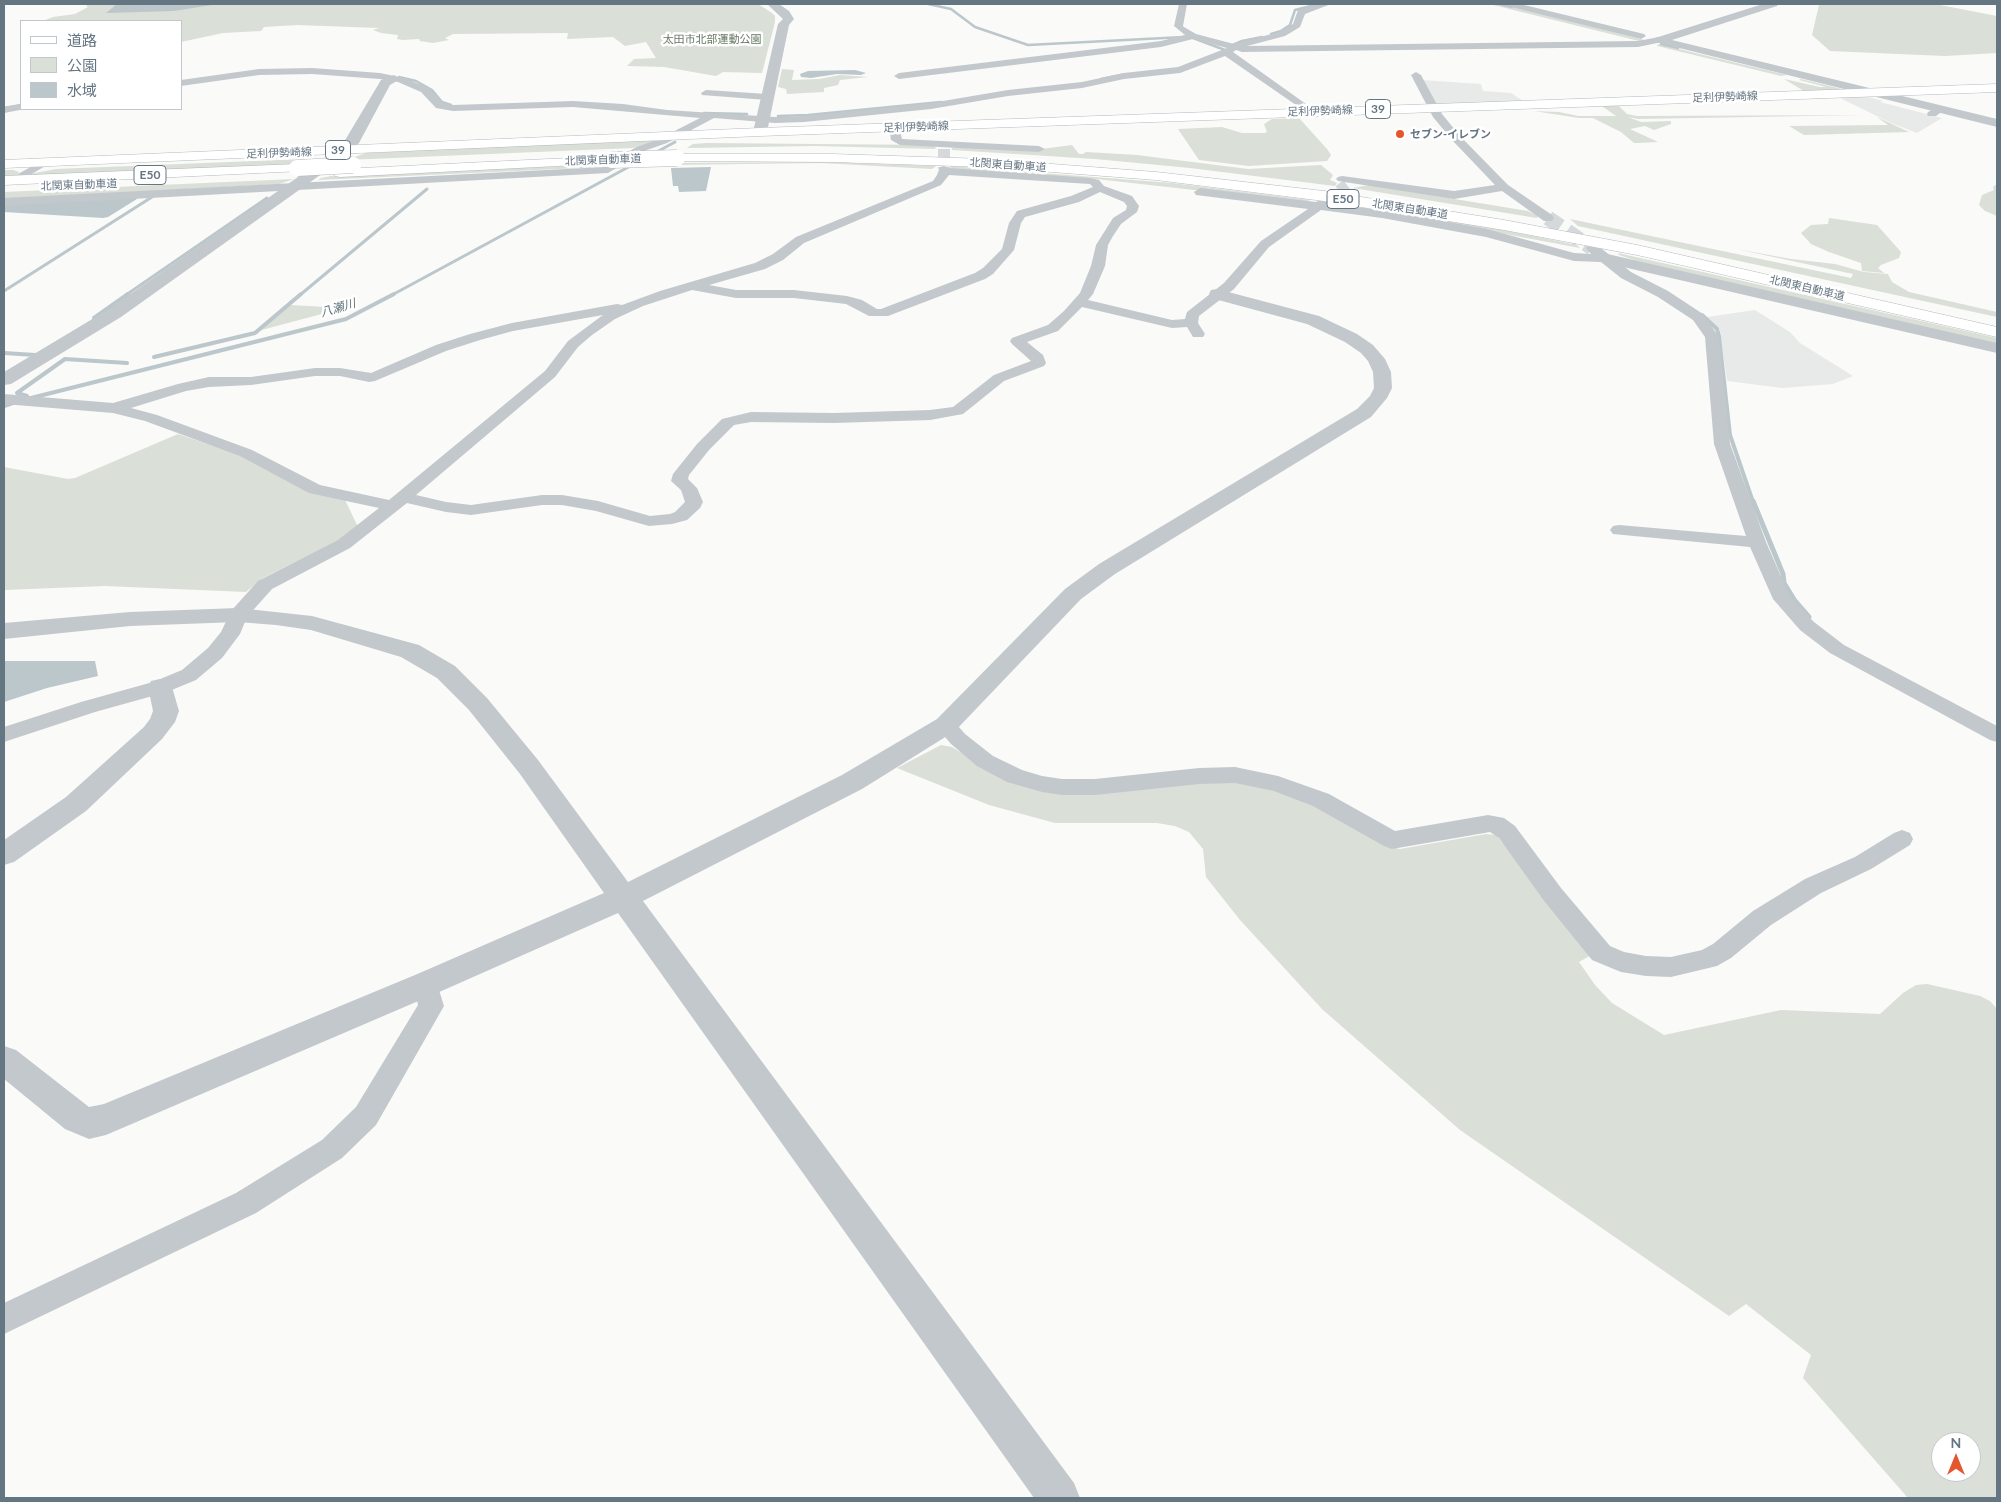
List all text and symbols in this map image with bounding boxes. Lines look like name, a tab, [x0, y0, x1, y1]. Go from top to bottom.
legend	[20, 20, 182, 110]
text: 道路	[67, 31, 97, 49]
park label: 太田市北部運動公園	[663, 32, 761, 46]
text: 公園	[67, 56, 97, 74]
text: 水域	[67, 81, 97, 99]
street label: 足利伊勢崎線	[1692, 89, 1758, 105]
road number: 39	[1366, 100, 1390, 118]
street label: 足利伊勢崎線	[1287, 103, 1353, 119]
street label: 足利伊勢崎線	[883, 119, 949, 135]
place label: セブン-イレブン	[1410, 127, 1491, 141]
marker: セブン-イレブン	[1394, 128, 1406, 140]
road number: 39	[326, 140, 350, 160]
street label: 足利伊勢崎線	[246, 145, 312, 161]
street label: 北関東自動車道	[564, 152, 642, 168]
street label: 北関東自動車道	[969, 156, 1047, 174]
road number: E50	[134, 166, 166, 184]
street label: 北関東自動車道	[40, 177, 118, 193]
road number: E50	[1327, 190, 1359, 208]
street label: 北関東自動車道	[1371, 196, 1449, 222]
street label: 北関東自動車道	[1768, 273, 1846, 303]
water label: 八瀬川	[319, 296, 357, 320]
north arrow	[1931, 1432, 1981, 1482]
text: N	[1951, 1434, 1961, 1451]

